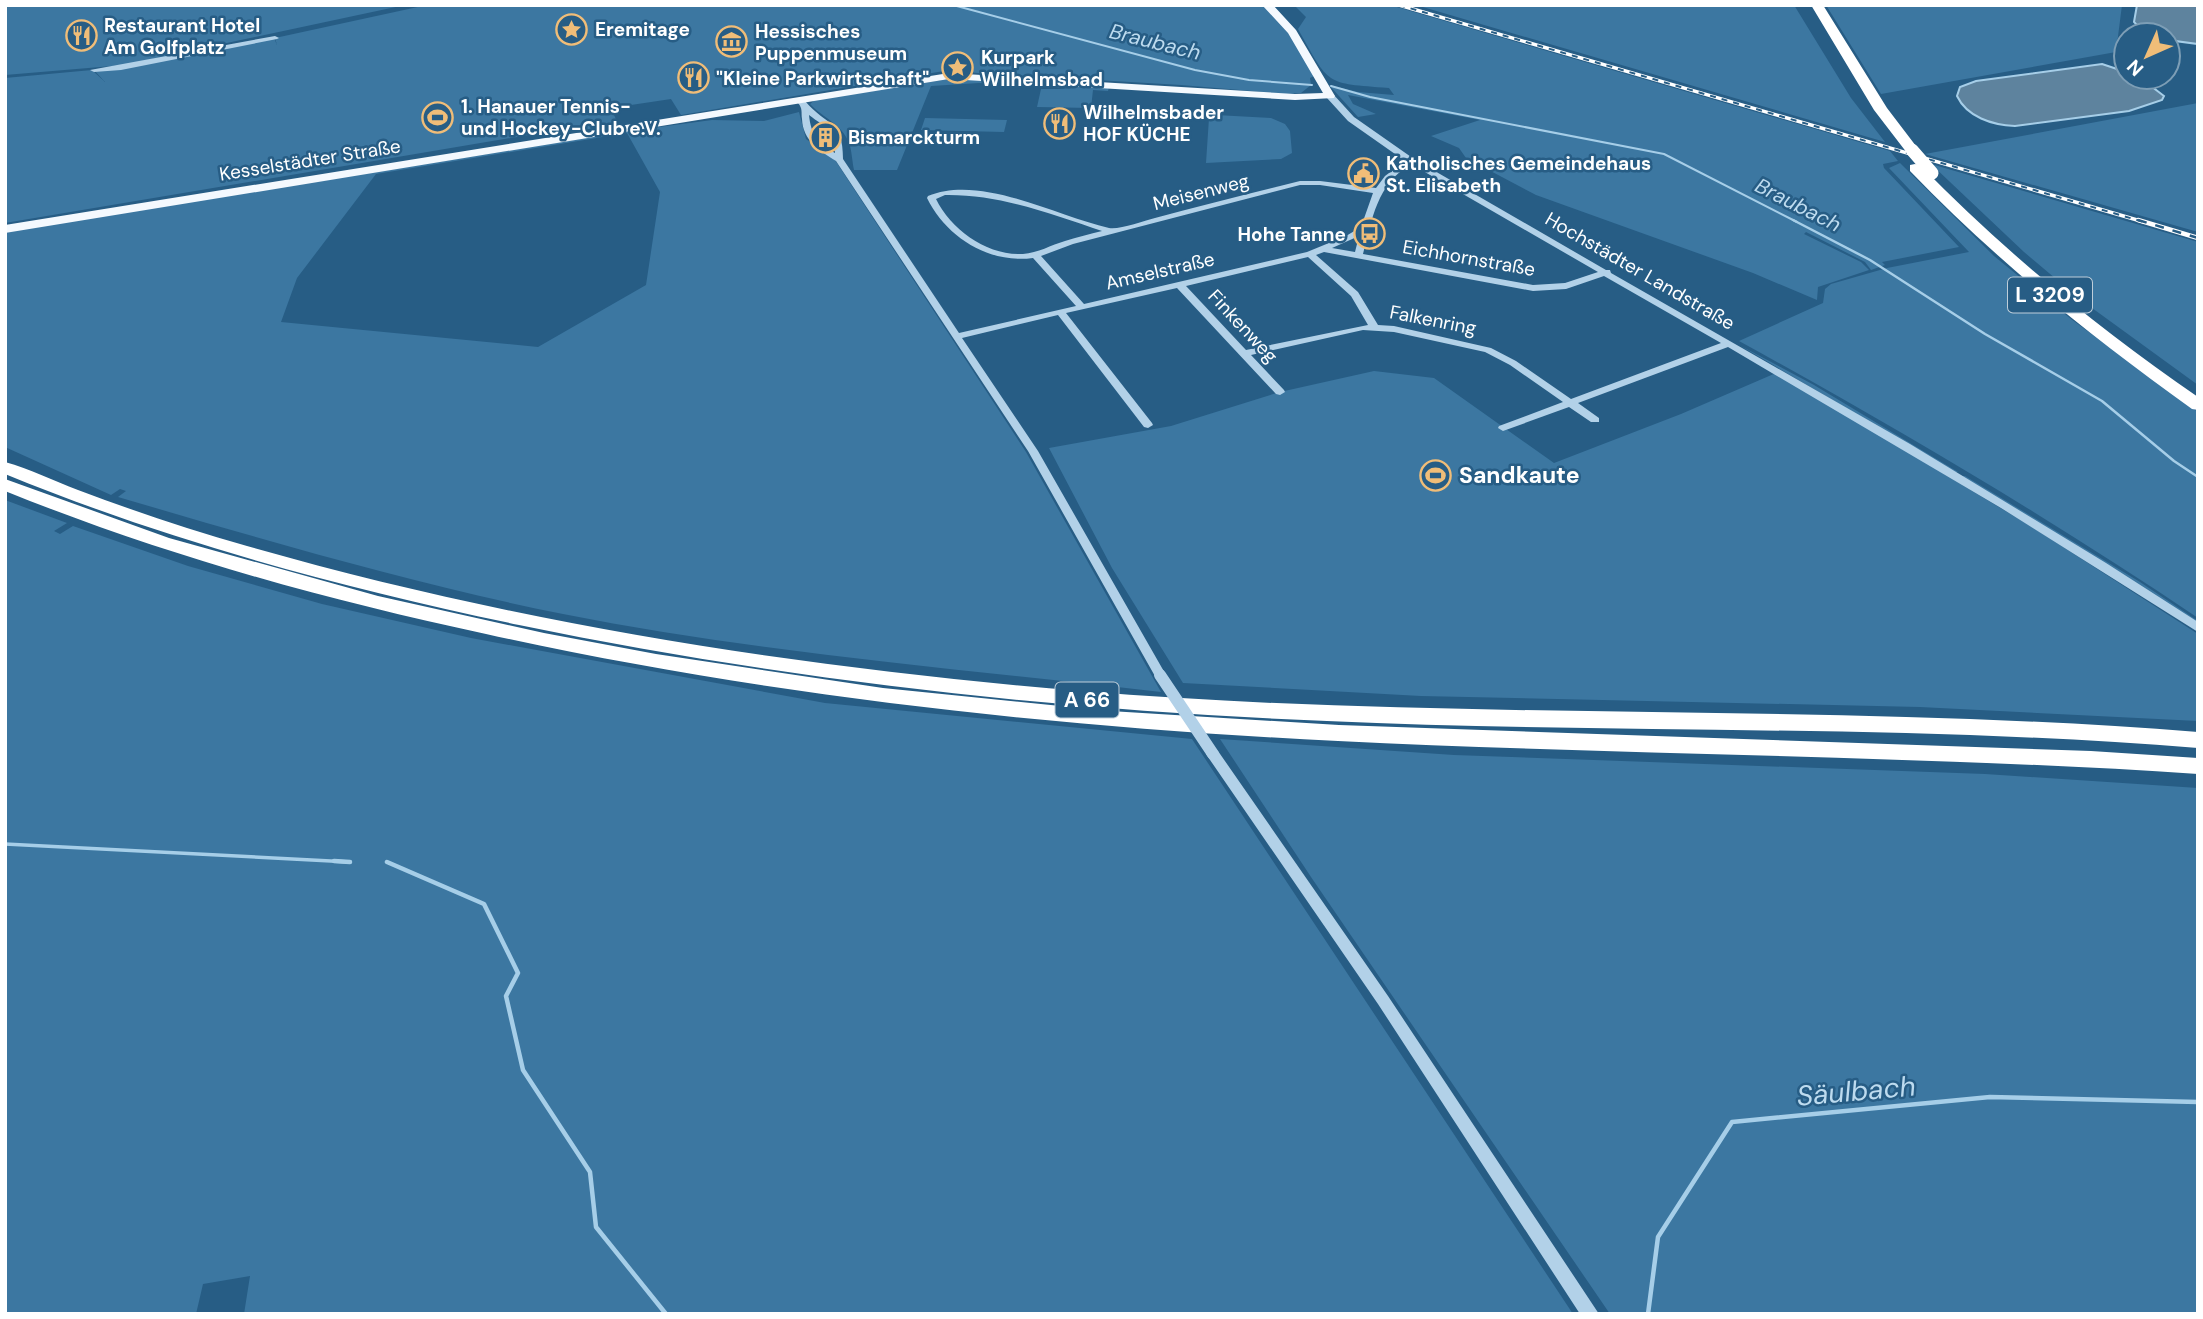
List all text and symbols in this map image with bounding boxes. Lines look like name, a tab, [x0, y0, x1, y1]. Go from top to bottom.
place icon: Eremitage	[555, 12, 589, 46]
place label: Restaurant Hotel Am Golfplatz	[104, 13, 260, 60]
place label: Eremitage	[595, 17, 690, 42]
water label: Braubach	[1107, 17, 1203, 67]
restaurant icon: Restaurant Hotel Am Golfplatz	[64, 19, 98, 53]
place label: Hessisches Puppenmuseum	[755, 19, 907, 66]
north arrow	[2112, 21, 2182, 91]
museum icon: Hessisches Puppenmuseum	[715, 25, 749, 59]
place label: Kurpark Wilhelmsbad	[981, 45, 1103, 92]
place icon: Kurpark Wilhelmsbad	[941, 51, 975, 85]
text: N	[2122, 54, 2149, 81]
restaurant icon: "Kleine Parkwirtschaft"	[676, 61, 710, 95]
place label: "Kleine Parkwirtschaft"	[716, 66, 929, 91]
place label: 1. Hanauer Tennis- und Hockey-Club e.V.	[461, 94, 661, 141]
sports icon: 1. Hanauer Tennis- und Hockey-Club e.V.	[421, 100, 455, 134]
place label: Wilhelmsbader HOF KÜCHE	[1083, 100, 1224, 147]
restaurant icon: Wilhelmsbader HOF KÜCHE	[1043, 106, 1077, 140]
building icon: Bismarckturm	[808, 120, 842, 154]
place label: Bismarckturm	[848, 125, 980, 150]
street label: Kesselstädter Straße	[218, 133, 402, 187]
place label: Katholisches Gemeindehaus St. Elisabeth	[1386, 151, 1651, 198]
public building icon: Katholisches Gemeindehaus St. Elisabeth	[1346, 157, 1380, 191]
street label: Meisenweg	[1150, 168, 1252, 216]
water label: Braubach	[1750, 171, 1846, 239]
street label: Hochstädter Landstraße	[1541, 206, 1739, 336]
bus stop icon: Hohe Tanne	[1352, 217, 1386, 251]
place label: Hohe Tanne	[1237, 222, 1346, 247]
street label: Eichhornstraße	[1401, 234, 1537, 282]
street label: Amselstraße	[1103, 246, 1217, 296]
road number: L 3209	[2008, 278, 2092, 312]
street label: Finkenweg	[1203, 284, 1284, 368]
street label: Falkenring	[1388, 299, 1479, 341]
sports icon: Sandkaute	[1419, 458, 1453, 492]
place label: Sandkaute	[1459, 460, 1580, 490]
road number: A 66	[1056, 682, 1118, 718]
water label: Säulbach	[1795, 1067, 1917, 1115]

